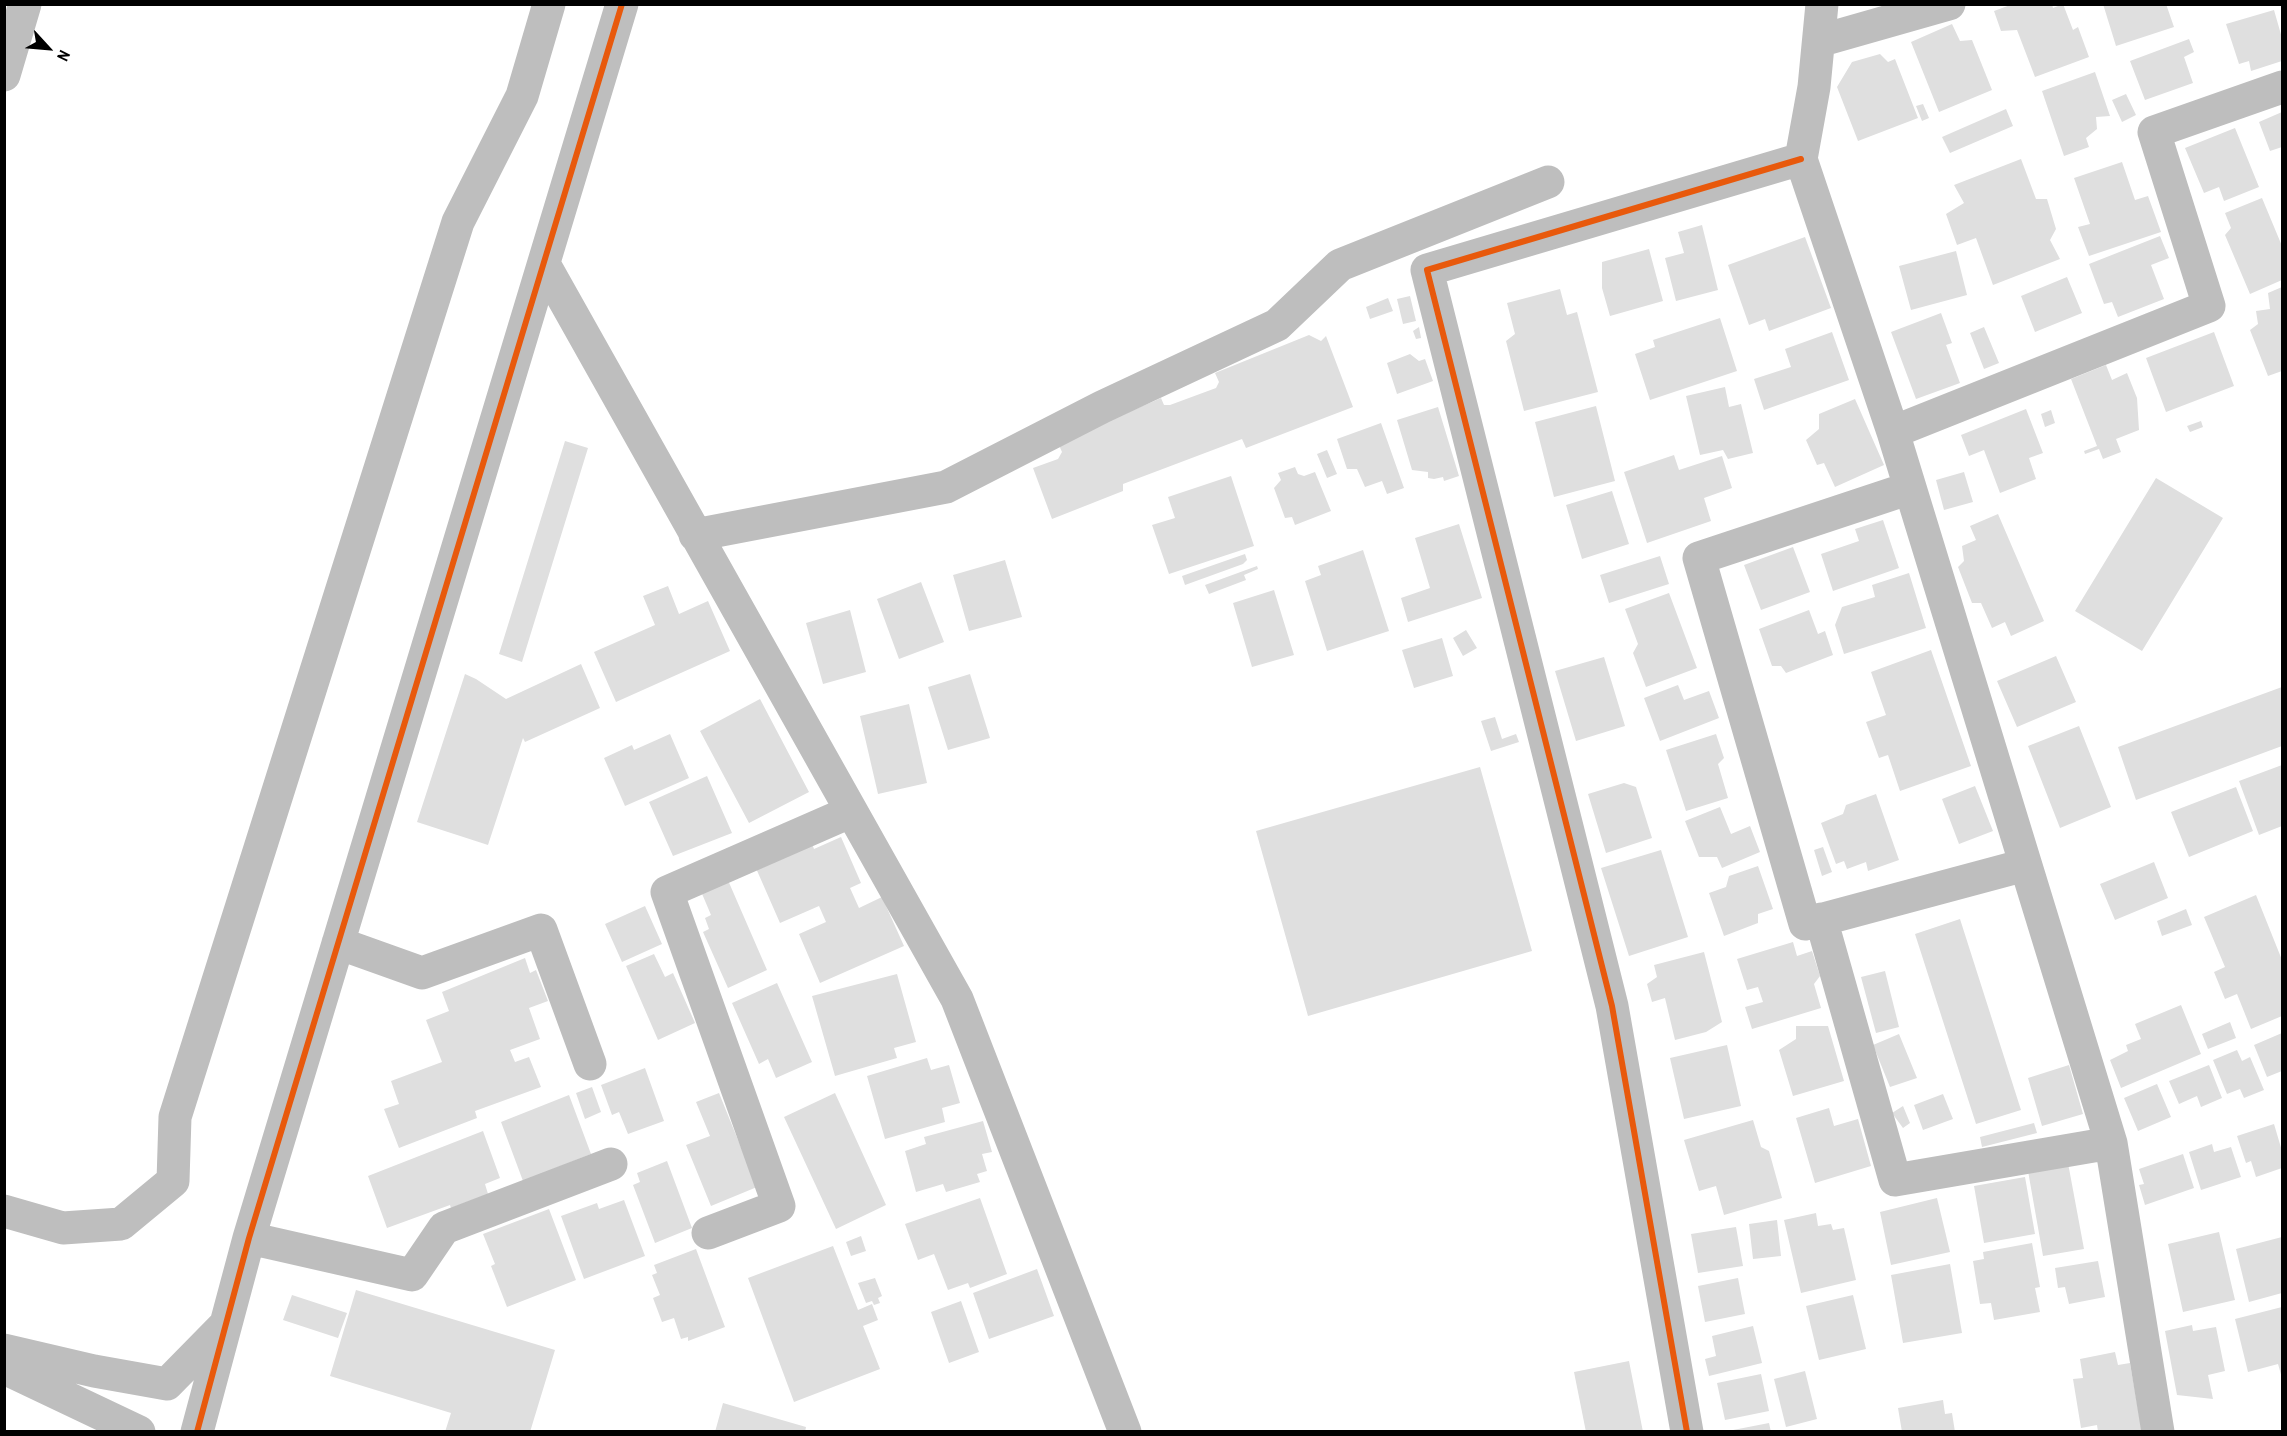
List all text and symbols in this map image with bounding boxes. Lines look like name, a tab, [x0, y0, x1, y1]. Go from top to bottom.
north arrow	[18, 18, 78, 78]
text: N	[52, 47, 76, 65]

